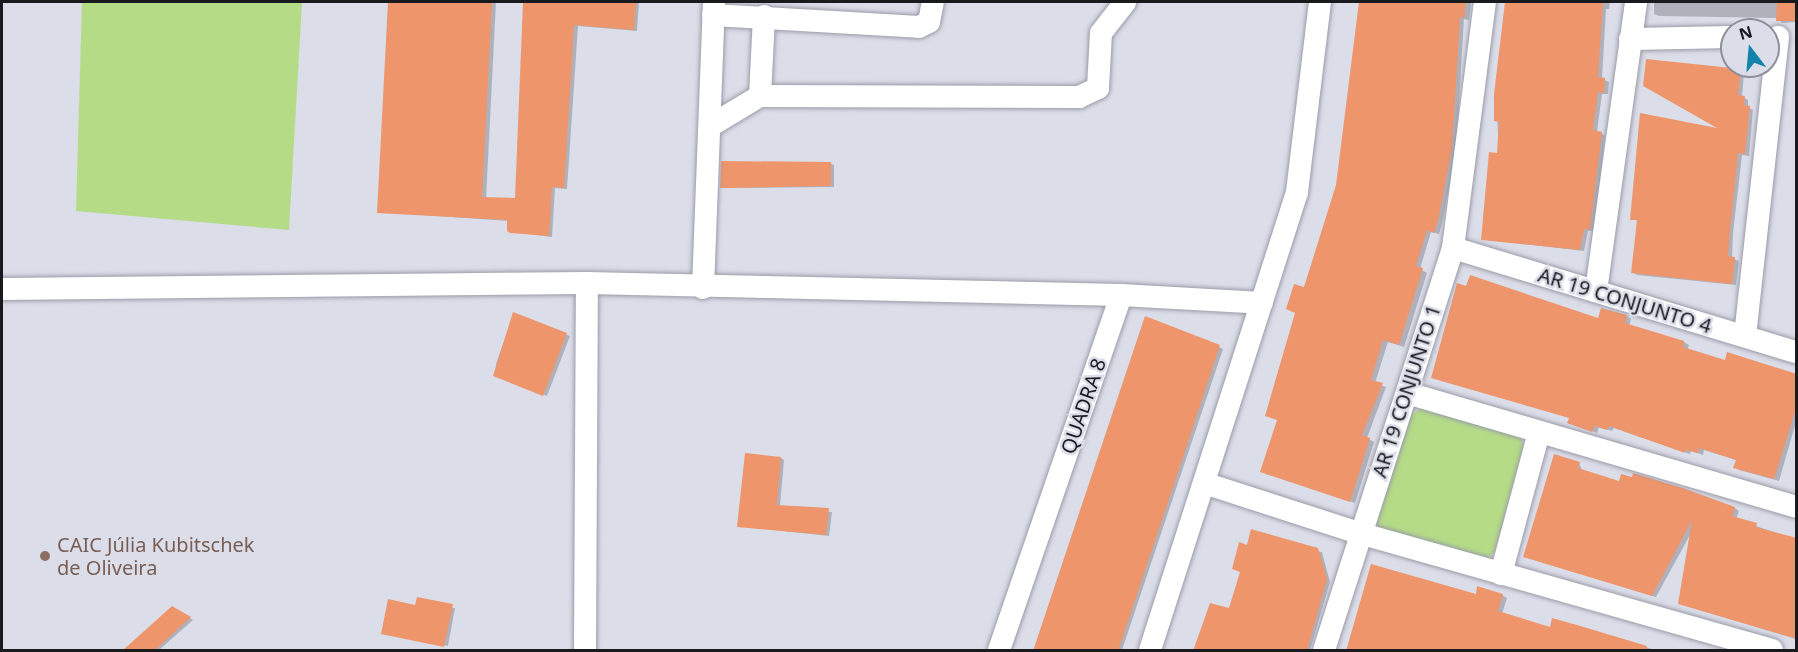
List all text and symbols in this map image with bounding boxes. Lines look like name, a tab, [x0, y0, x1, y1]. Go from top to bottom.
north arrow	[1720, 18, 1780, 78]
text: N	[1736, 20, 1755, 45]
street label: AR 19 CONJUNTO 4	[1536, 262, 1714, 338]
street label: AR 19 CONJUNTO 1	[1367, 302, 1445, 480]
street label: QUADRA 8	[1055, 355, 1111, 457]
place label: CAIC Júlia Kubitschek de Oliveira	[57, 532, 255, 579]
marker: CAIC Júlia Kubitschek de Oliveira	[38, 549, 52, 563]

